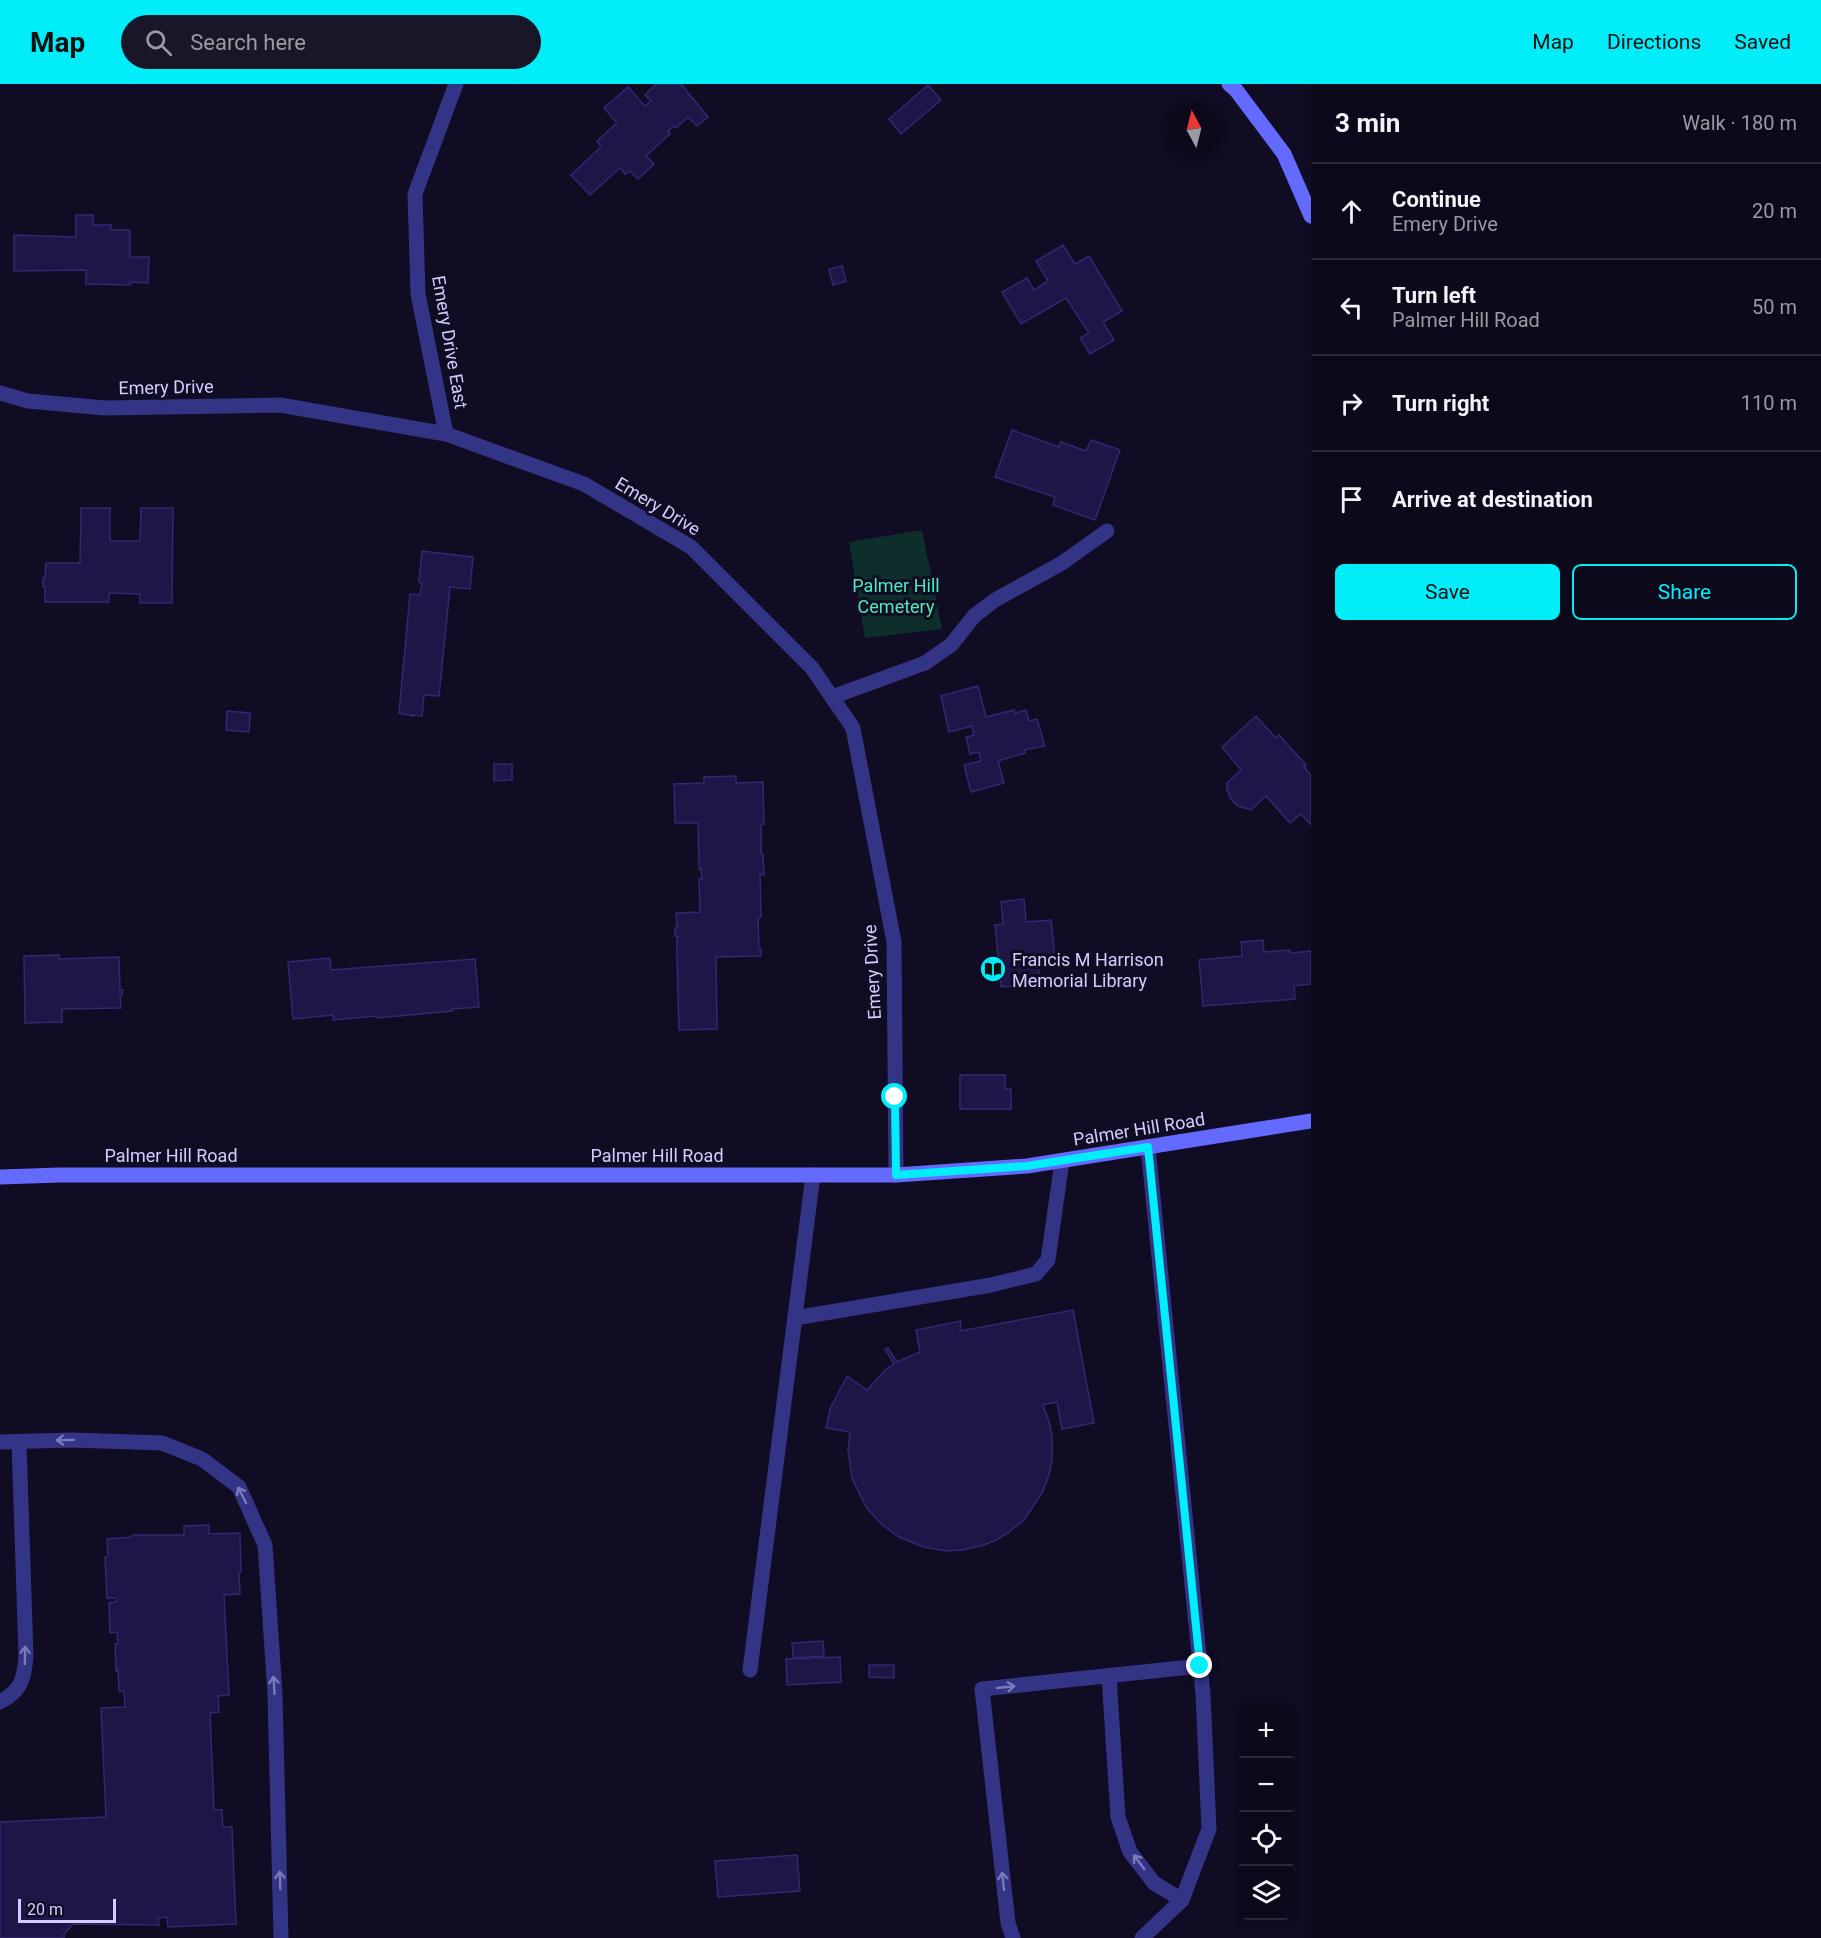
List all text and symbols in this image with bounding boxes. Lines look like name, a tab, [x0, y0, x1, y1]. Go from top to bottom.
search box	[121, 15, 541, 69]
text: Map	[30, 26, 85, 59]
icon: search	[142, 26, 175, 59]
text: Search here	[190, 30, 306, 55]
text: Map	[1532, 30, 1574, 54]
text: Directions	[1607, 30, 1701, 54]
text: Saved	[1734, 30, 1791, 54]
north arrow	[1167, 102, 1221, 156]
text: 3 min	[1335, 108, 1400, 138]
text: Walk · 180 m	[1682, 111, 1797, 135]
text: Continue	[1392, 187, 1481, 212]
icon: ahead	[1335, 195, 1368, 228]
text: 20 m	[1752, 199, 1797, 223]
text: Emery Drive	[1392, 212, 1498, 236]
street label: Emery Drive East	[428, 274, 472, 410]
text: Turn left	[1392, 283, 1476, 308]
icon: left	[1335, 291, 1368, 324]
text: 50 m	[1752, 295, 1797, 319]
text: Palmer Hill Road	[1392, 308, 1540, 332]
street label: Emery Drive	[118, 376, 214, 398]
icon: right	[1335, 387, 1368, 420]
text: Turn right	[1392, 391, 1489, 416]
text: 110 m	[1741, 391, 1797, 415]
street label: Emery Drive	[612, 472, 704, 540]
icon: arrive	[1335, 483, 1368, 516]
text: Arrive at destination	[1392, 487, 1593, 512]
button: Save	[1335, 564, 1560, 620]
button: Share	[1572, 564, 1797, 620]
park label: Palmer Hill Cemetery	[852, 575, 940, 617]
street label: Emery Drive	[859, 924, 885, 1020]
place label: Francis M Harrison Memorial Library	[1012, 949, 1164, 991]
library icon: Francis M Harrison Memorial Library	[978, 954, 1008, 984]
route start	[881, 1083, 907, 1109]
street label: Palmer Hill Road	[1072, 1108, 1206, 1150]
street label: Palmer Hill Road	[104, 1145, 238, 1166]
street label: Palmer Hill Road	[590, 1145, 724, 1166]
one-way arrow	[56, 1435, 76, 1446]
one-way arrow	[236, 1486, 248, 1504]
one-way arrow	[19, 1645, 31, 1665]
route end	[1186, 1652, 1212, 1678]
one-way arrow	[268, 1675, 279, 1695]
one-way arrow	[995, 1681, 1015, 1692]
map controls	[1239, 1704, 1293, 1920]
button: +	[1239, 1704, 1293, 1758]
button: −	[1239, 1758, 1293, 1812]
button: locate	[1239, 1812, 1293, 1866]
one-way arrow	[1132, 1855, 1145, 1871]
button: layers	[1239, 1866, 1293, 1920]
one-way arrow	[274, 1870, 286, 1890]
one-way arrow	[997, 1871, 1008, 1891]
scale bar	[18, 1896, 116, 1924]
text: 20 m	[27, 1900, 63, 1919]

